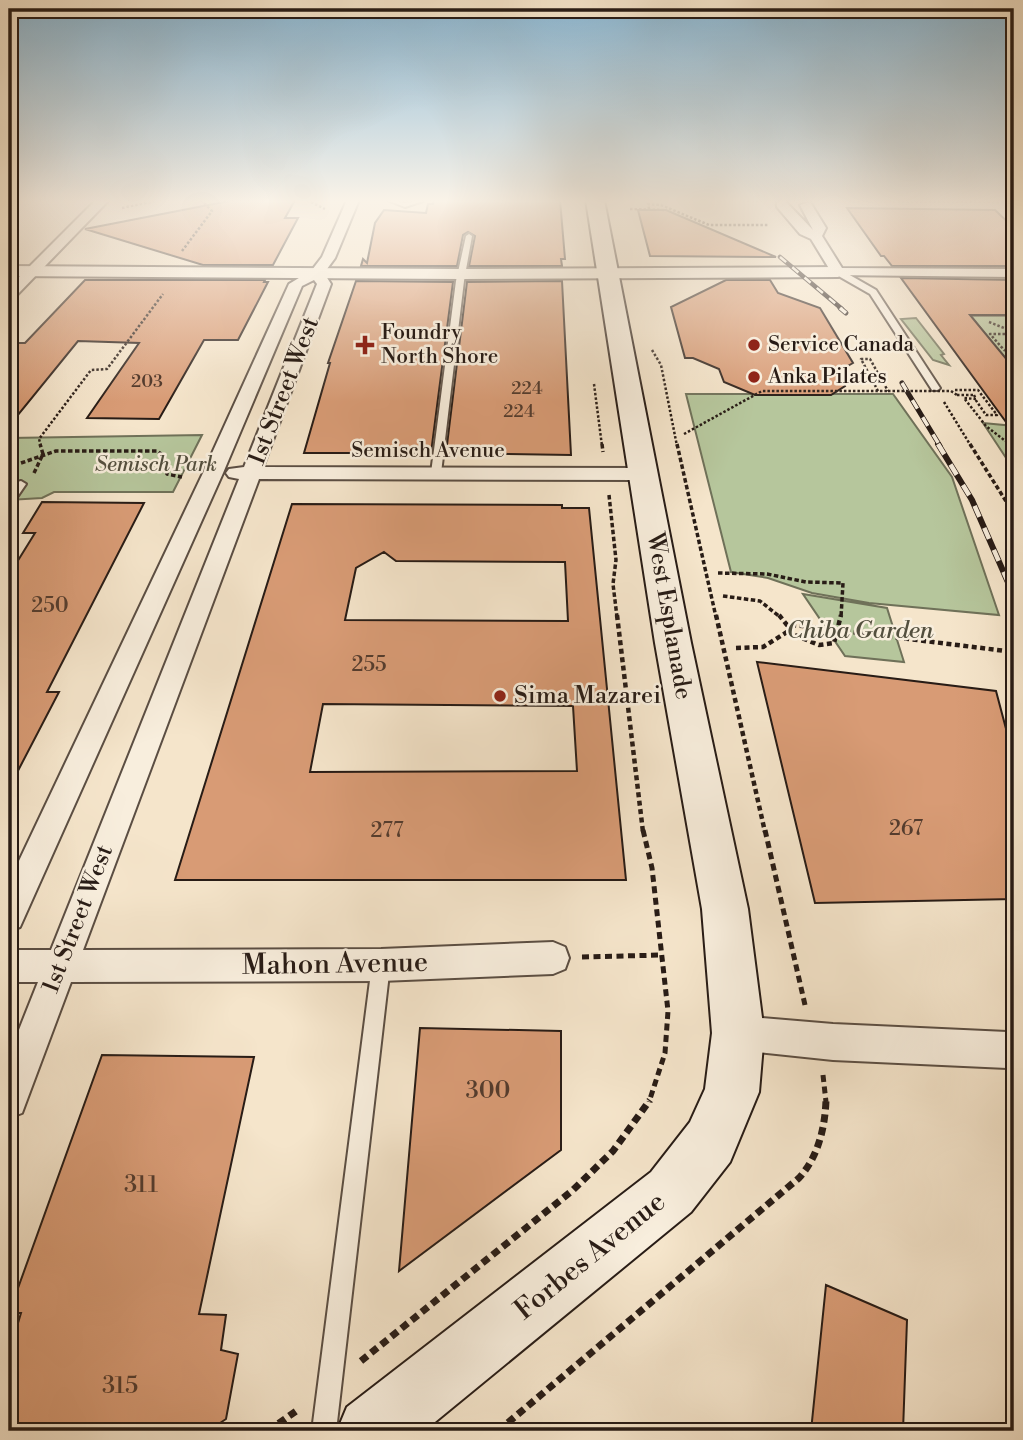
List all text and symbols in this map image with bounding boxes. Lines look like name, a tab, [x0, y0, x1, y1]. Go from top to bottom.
street label: 1st Street West	[242, 312, 326, 469]
place label: Foundry North Shore	[381, 320, 498, 370]
place label: Service Canada	[768, 332, 915, 358]
marker: Foundry North Shore	[355, 335, 375, 355]
marker: Service Canada	[746, 337, 762, 353]
place label: Anka Pilates	[767, 364, 887, 390]
marker: Anka Pilates	[746, 369, 762, 385]
house number: 203	[131, 370, 163, 393]
house number: 224	[511, 377, 543, 400]
house number: 224	[503, 400, 535, 423]
street label: Semisch Avenue	[351, 438, 505, 464]
park label: Semisch Park	[95, 452, 217, 478]
street label: West Esplanade	[639, 529, 698, 702]
house number: 250	[31, 593, 69, 619]
park label: Chiba Garden	[787, 616, 934, 646]
house number: 255	[351, 652, 387, 678]
place label: Sima Mazarei	[514, 681, 661, 711]
marker: Sima Mazarei	[492, 688, 508, 704]
house number: 267	[889, 816, 924, 842]
house number: 277	[370, 818, 404, 844]
street label: 1st Street West	[36, 840, 120, 997]
street label: Mahon Avenue	[242, 945, 428, 983]
house number: 300	[465, 1076, 511, 1106]
house number: 311	[124, 1170, 159, 1200]
street label: Forbes Avenue	[507, 1184, 673, 1328]
house number: 315	[102, 1371, 138, 1401]

